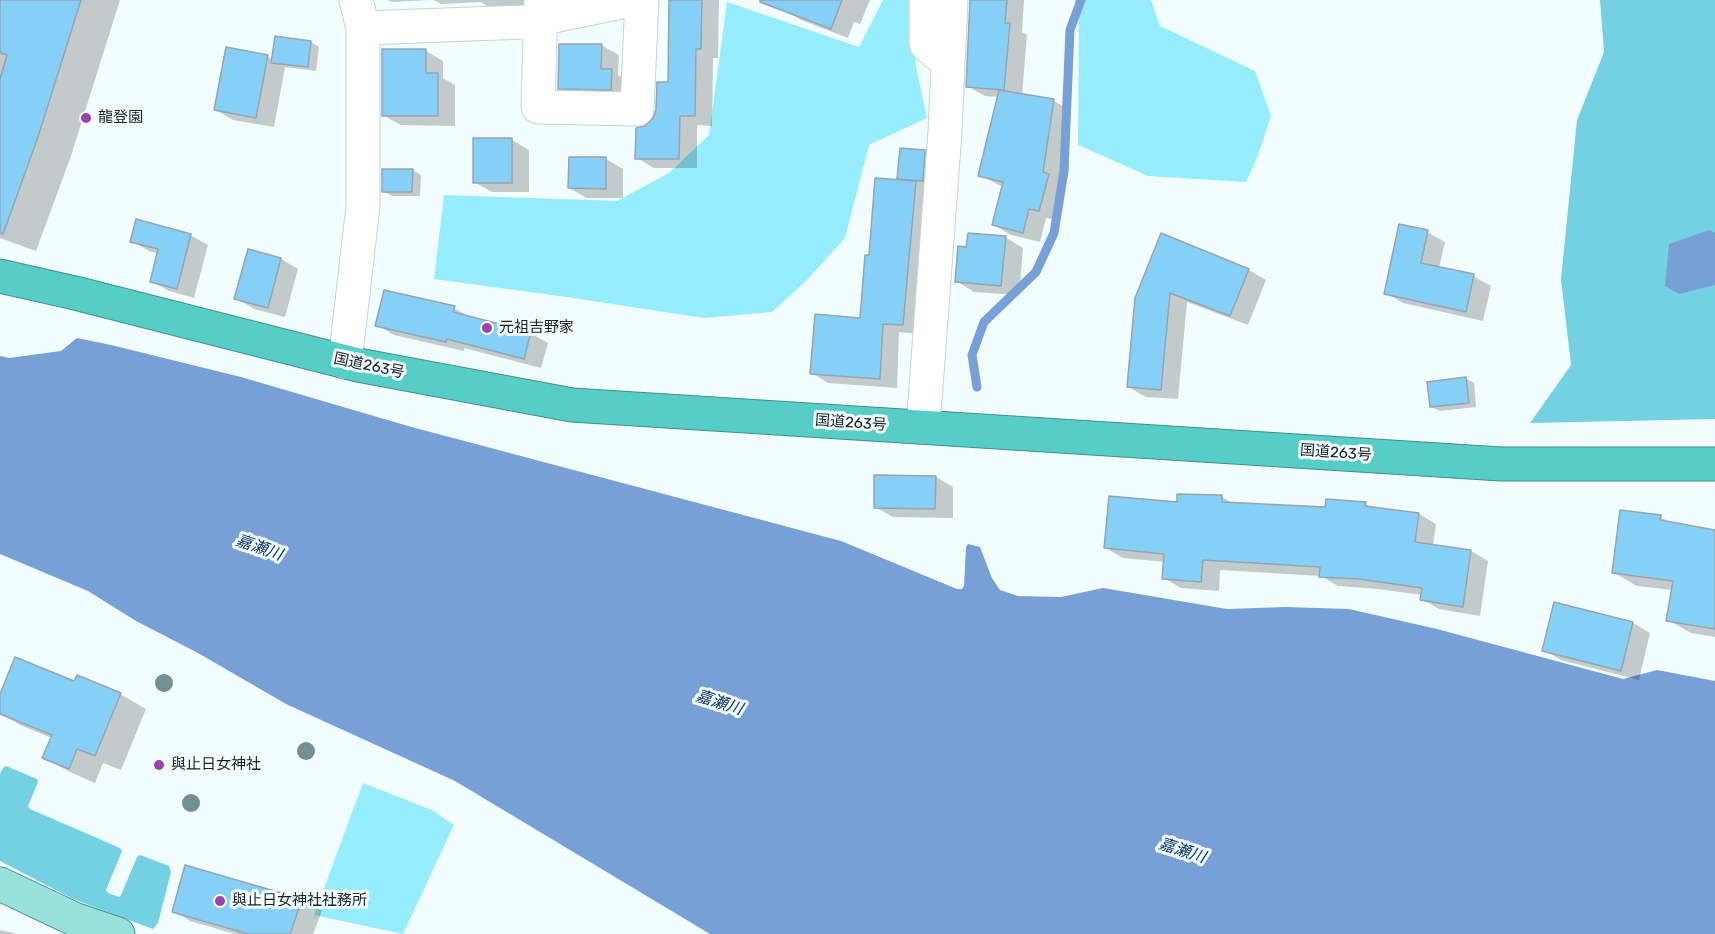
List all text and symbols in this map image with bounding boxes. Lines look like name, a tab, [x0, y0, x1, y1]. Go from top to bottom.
place label: 龍登園	[98, 109, 143, 127]
marker: 龍登園	[79, 111, 93, 125]
place label: 元祖吉野家	[499, 319, 574, 337]
marker: 元祖吉野家	[480, 321, 494, 335]
street label: 国道263号	[332, 350, 406, 382]
street label: 国道263号	[815, 412, 887, 434]
street label: 国道263号	[1300, 442, 1372, 464]
water label: 嘉瀬川	[233, 531, 285, 565]
water label: 嘉瀬川	[693, 686, 745, 720]
place label: 與止日女神社	[171, 756, 261, 774]
marker: 與止日女神社	[152, 758, 166, 772]
water label: 嘉瀬川	[1156, 834, 1208, 868]
place label: 與止日女神社社務所	[232, 892, 367, 910]
marker: 與止日女神社社務所	[213, 894, 227, 908]

